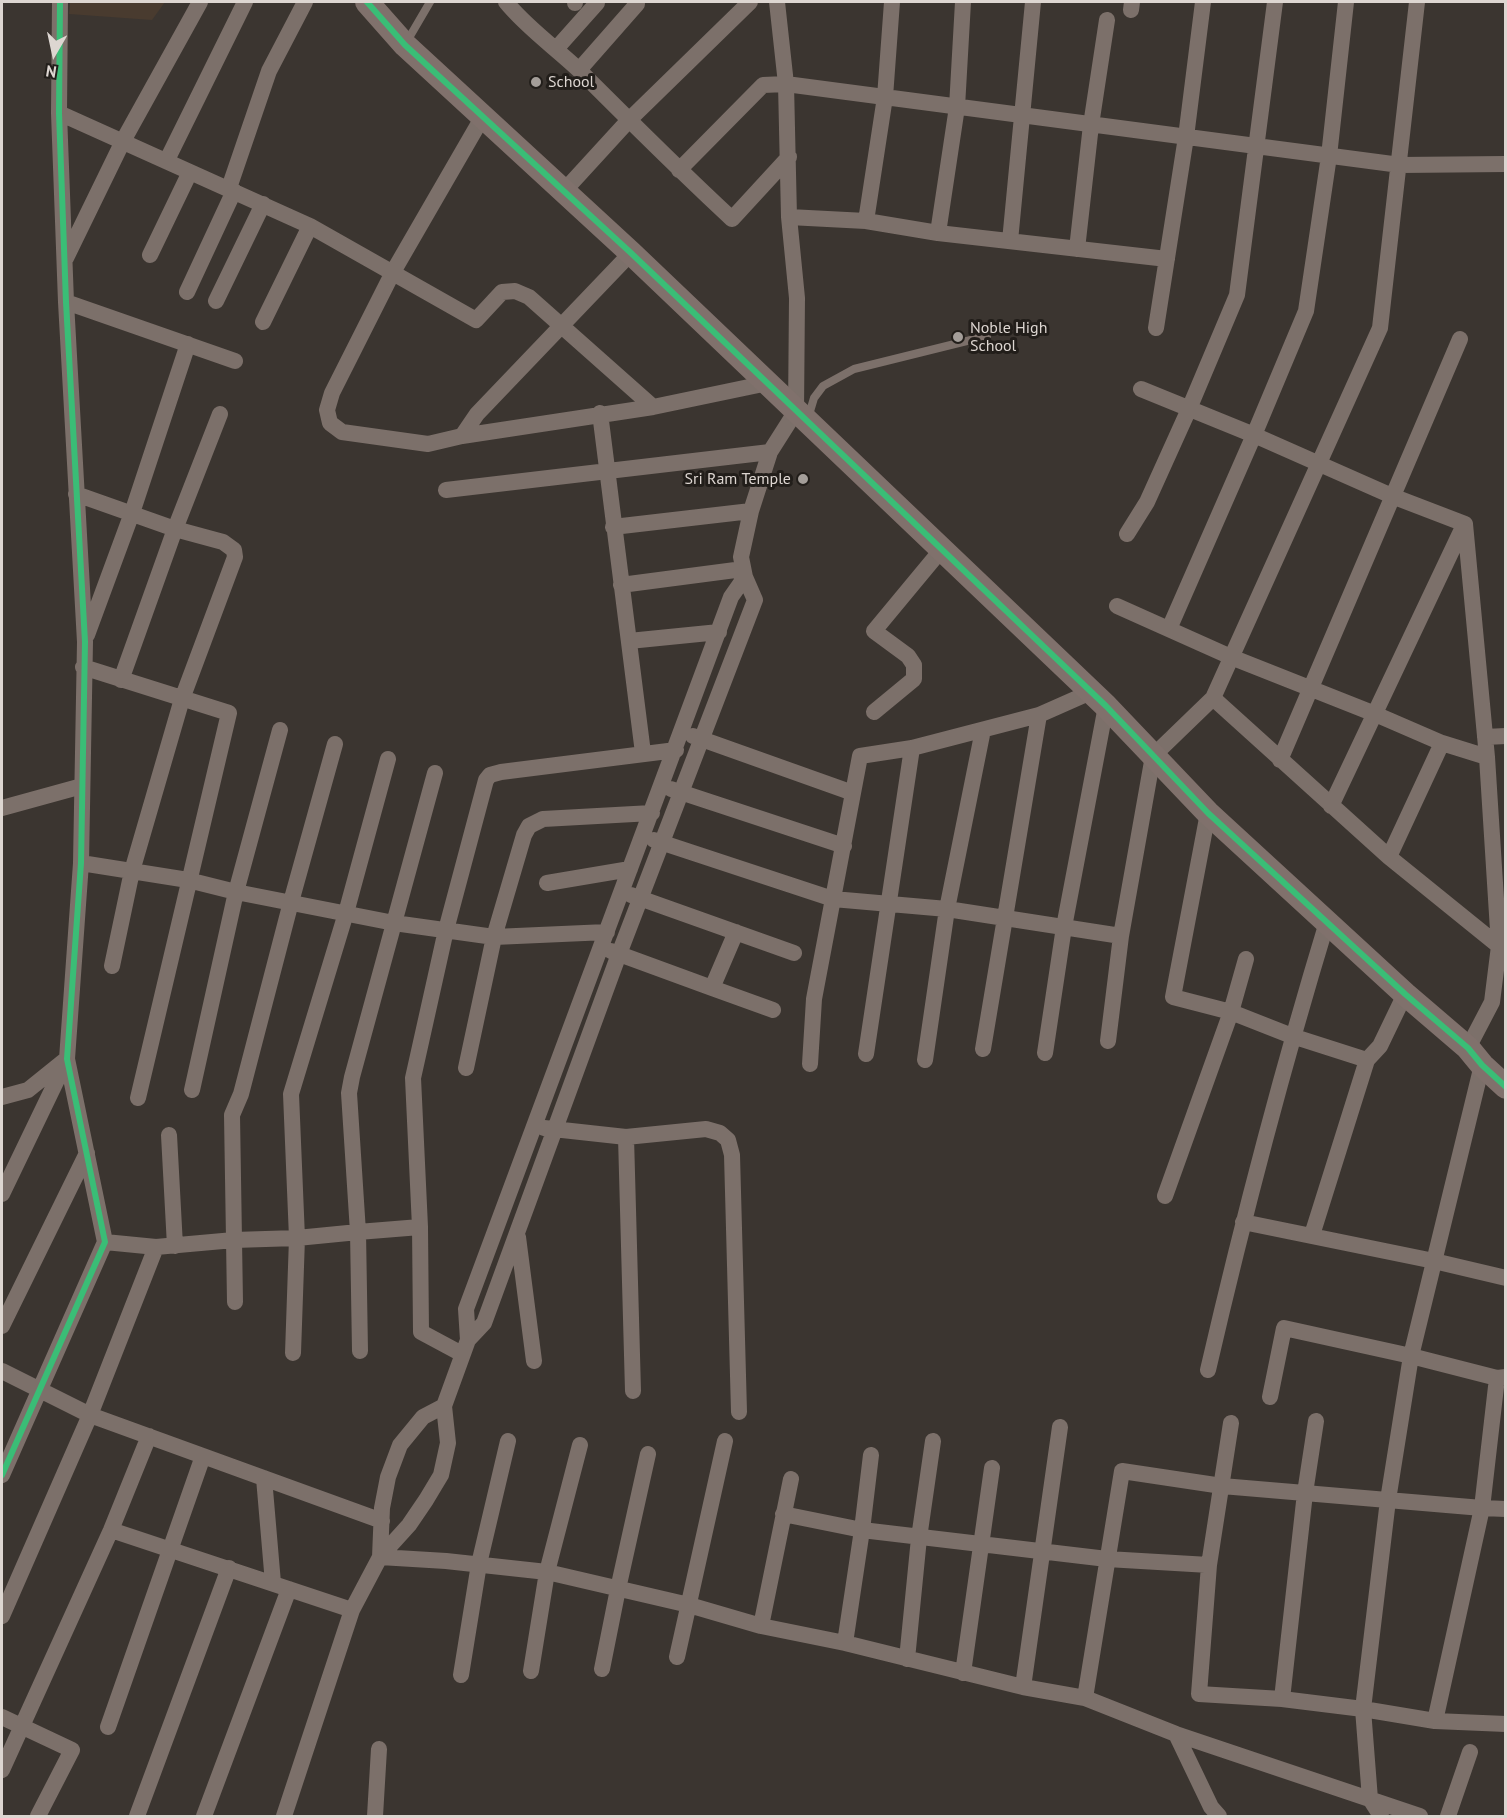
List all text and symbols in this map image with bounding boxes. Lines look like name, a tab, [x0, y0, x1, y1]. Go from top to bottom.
north arrow	[24, 24, 84, 84]
text: N	[44, 61, 58, 82]
place label: School	[548, 72, 594, 92]
marker: School	[529, 75, 543, 89]
place label: Noble High School	[970, 318, 1047, 356]
marker: Noble High School	[951, 330, 965, 344]
place label: Sri Ram Temple	[685, 469, 791, 489]
marker: Sri Ram Temple	[796, 472, 810, 486]

